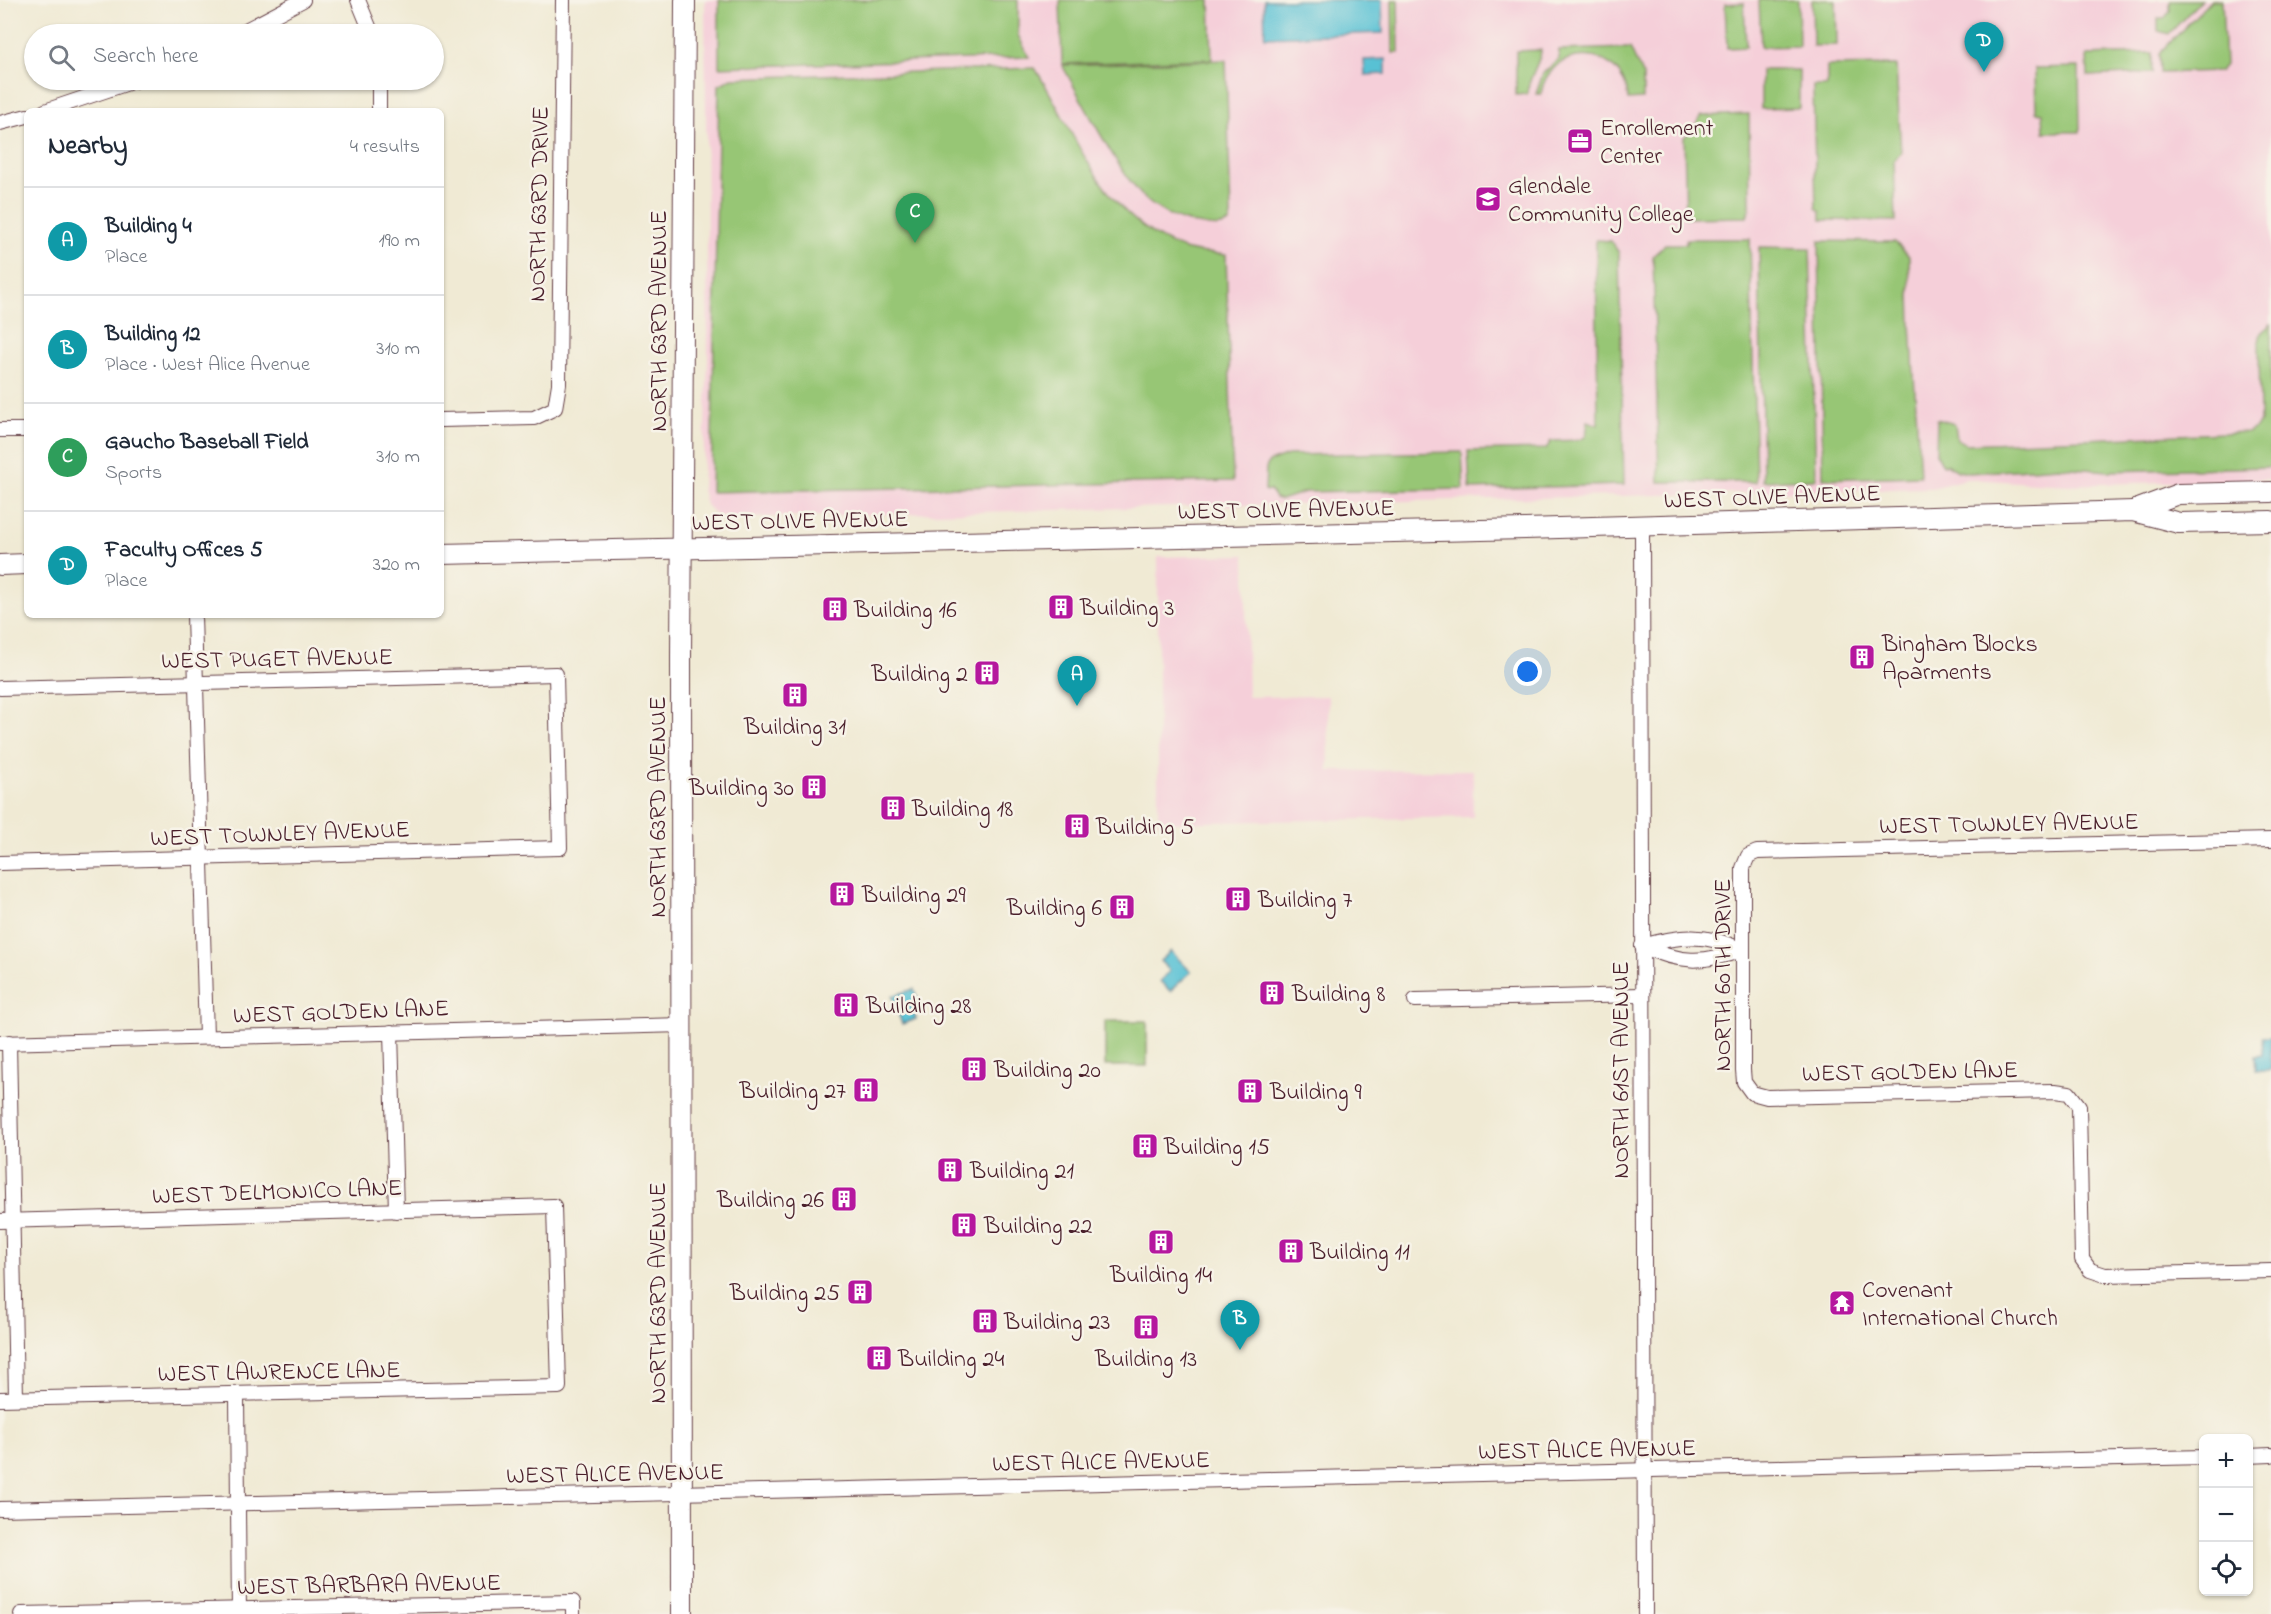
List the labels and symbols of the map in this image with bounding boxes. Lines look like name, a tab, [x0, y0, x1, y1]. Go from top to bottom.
pin: D	[1964, 22, 2004, 72]
street label: NORTH 63RD DRIVE	[521, 106, 560, 302]
place label: Enrollement Center	[1600, 112, 1714, 175]
office icon: Enrollement Center	[1565, 126, 1595, 156]
place label: Glendale Community College	[1508, 170, 1694, 234]
school or university icon: Glendale Community College	[1473, 184, 1503, 214]
pin: C	[896, 194, 934, 243]
street label: NORTH 63RD AVENUE	[643, 210, 678, 432]
street label: WEST OLIVE AVENUE	[1663, 477, 1881, 520]
street label: WEST OLIVE AVENUE	[1177, 492, 1395, 531]
street label: WEST OLIVE AVENUE	[691, 503, 909, 542]
building icon: Building 3	[1046, 592, 1076, 622]
place label: Building 3	[1079, 592, 1175, 627]
building icon: Building 16	[820, 594, 850, 624]
place label: Building 16	[853, 594, 957, 629]
place label: Bingham Blocks Aparments	[1881, 628, 2038, 691]
street label: WEST PUGET AVENUE	[161, 641, 393, 680]
building icon: Bingham Blocks Aparments	[1847, 642, 1877, 672]
pin: A	[1058, 656, 1096, 706]
your location	[1513, 657, 1542, 686]
place label: Building 2	[870, 658, 968, 693]
building icon: Building 2	[972, 658, 1002, 688]
building icon: Building 31	[780, 680, 810, 710]
street label: NORTH 63RD AVENUE	[642, 696, 677, 918]
place label: Building 31	[743, 711, 846, 746]
place label: Building 30	[688, 772, 794, 807]
building icon: Building 30	[799, 772, 829, 802]
building icon: Building 18	[878, 793, 908, 823]
place label: Building 18	[911, 793, 1013, 828]
street label: WEST TOWNLEY AVENUE	[1879, 806, 2139, 845]
building icon: Building 5	[1062, 811, 1092, 841]
place label: Building 5	[1095, 811, 1195, 846]
street label: WEST TOWNLEY AVENUE	[150, 813, 410, 858]
street label: NORTH 60TH DRIVE	[1707, 878, 1742, 1072]
building icon: Building 29	[827, 879, 857, 909]
place label: Building 29	[861, 879, 967, 914]
building icon: Building 7	[1223, 884, 1253, 914]
place label: Building 7	[1257, 884, 1353, 919]
place label: Building 6	[1006, 892, 1102, 927]
building icon: Building 6	[1107, 892, 1137, 922]
street label: NORTH 61ST AVENUE	[1605, 961, 1640, 1179]
building icon: Building 8	[1257, 978, 1287, 1008]
place label: Building 8	[1291, 978, 1386, 1013]
building icon: Building 28	[831, 990, 861, 1020]
place label: Building 28	[865, 990, 972, 1025]
street label: WEST GOLDEN LANE	[233, 992, 450, 1035]
building icon: Building 20	[959, 1054, 989, 1084]
place label: Building 20	[993, 1054, 1101, 1089]
street label: WEST GOLDEN LANE	[1802, 1054, 2018, 1093]
place label: Building 27	[739, 1075, 846, 1110]
building icon: Building 27	[851, 1075, 881, 1105]
building icon: Building 9	[1235, 1076, 1265, 1106]
place label: Building 9	[1269, 1076, 1363, 1111]
building icon: Building 15	[1130, 1131, 1160, 1161]
place label: Building 15	[1163, 1131, 1270, 1166]
building icon: Building 21	[935, 1155, 965, 1185]
place label: Building 21	[969, 1155, 1075, 1190]
street label: WEST DELMONICO LANE	[151, 1172, 403, 1215]
street label: NORTH 63RD AVENUE	[642, 1182, 677, 1404]
place label: Building 26	[716, 1184, 824, 1219]
building icon: Building 26	[829, 1184, 859, 1214]
building icon: Building 22	[949, 1210, 979, 1240]
place label: Building 22	[983, 1210, 1093, 1245]
building icon: Building 14	[1146, 1227, 1176, 1257]
building icon: Building 11	[1276, 1236, 1306, 1266]
place label: Building 11	[1309, 1236, 1410, 1271]
place label: Building 14	[1109, 1259, 1212, 1294]
place label: Covenant International Church	[1862, 1274, 2058, 1337]
place label: Building 25	[729, 1277, 840, 1312]
building icon: Building 25	[845, 1277, 875, 1307]
temple icon: Covenant International Church	[1827, 1288, 1857, 1318]
pin: B	[1220, 1300, 1260, 1350]
building icon: Building 23	[970, 1306, 1000, 1336]
place label: Building 23	[1003, 1306, 1110, 1341]
building icon: Building 13	[1131, 1312, 1161, 1342]
building icon: Building 24	[864, 1343, 894, 1373]
place label: Building 24	[897, 1343, 1005, 1378]
place label: Building 13	[1094, 1343, 1197, 1378]
street label: WEST LAWRENCE LANE	[157, 1354, 401, 1393]
street label: WEST ALICE AVENUE	[1478, 1432, 1696, 1471]
street label: WEST ALICE AVENUE	[992, 1444, 1210, 1483]
street label: WEST ALICE AVENUE	[506, 1456, 724, 1495]
street label: WEST BARBARA AVENUE	[237, 1567, 501, 1606]

